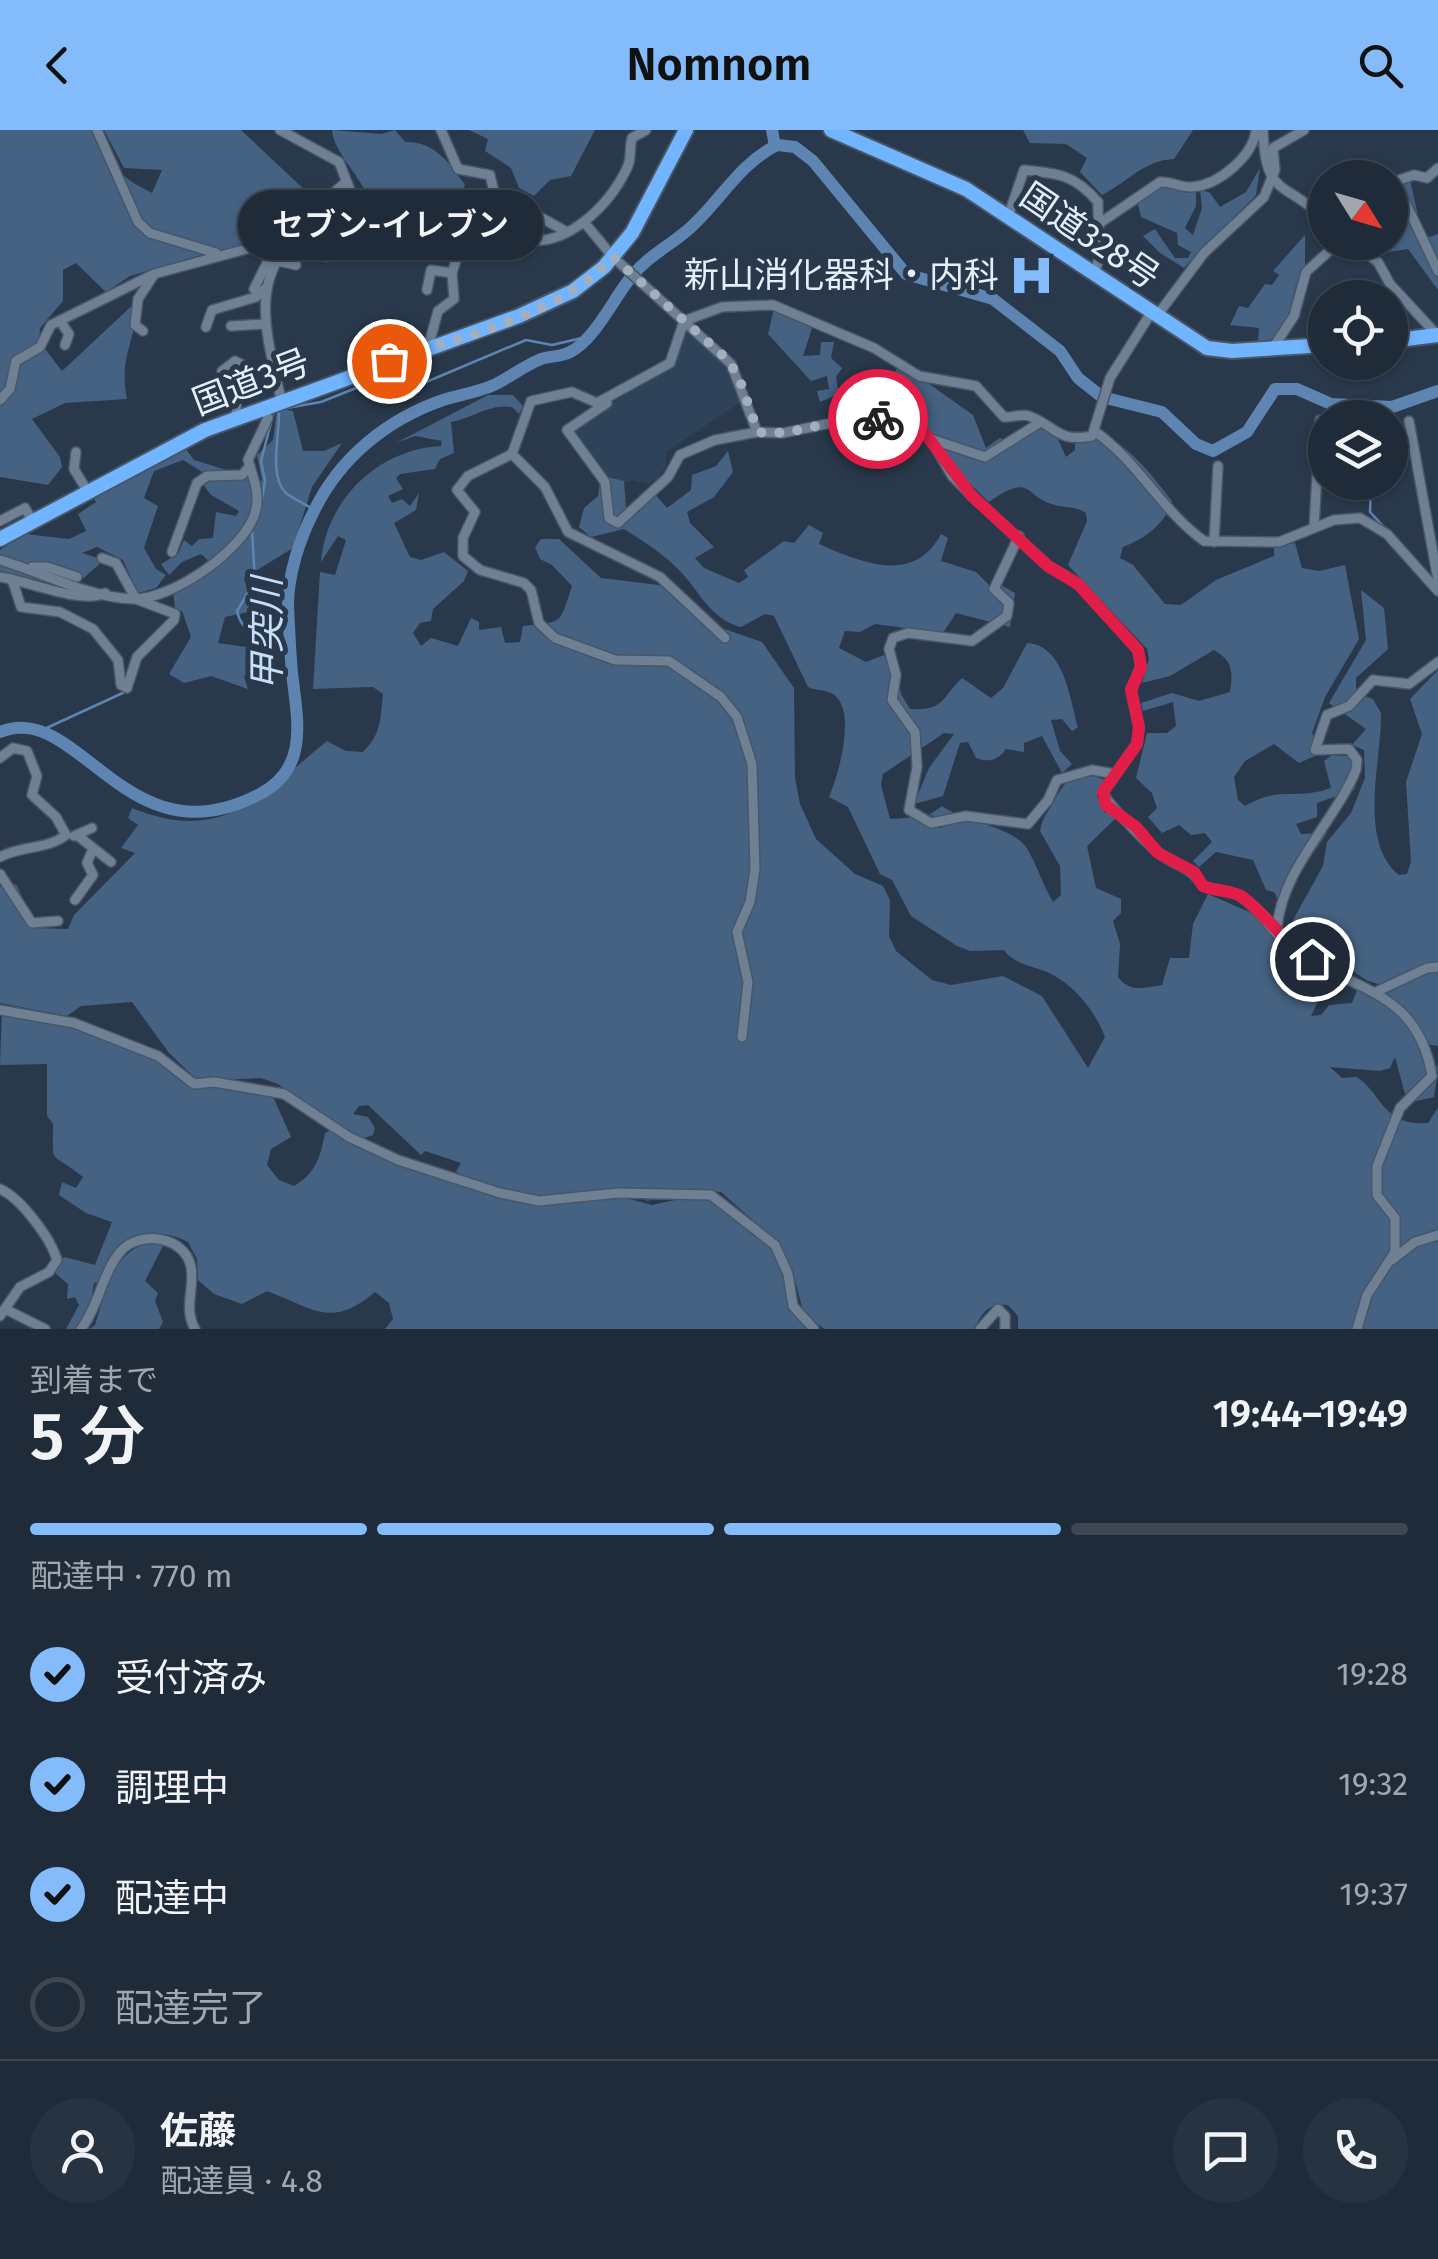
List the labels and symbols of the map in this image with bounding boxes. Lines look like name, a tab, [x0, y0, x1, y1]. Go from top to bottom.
north arrow	[1308, 160, 1408, 260]
street label: 国道328号	[1012, 174, 1168, 298]
callout: セブン-イレブン	[236, 191, 542, 261]
hospital icon: 新山消化器科・内科	[1008, 251, 1056, 299]
place label: 新山消化器科・内科	[684, 254, 999, 296]
pin	[347, 319, 432, 404]
street label: 国道3号	[186, 340, 316, 424]
courier	[828, 369, 928, 469]
water label: 甲突川	[244, 573, 290, 691]
pin	[1270, 917, 1355, 1002]

